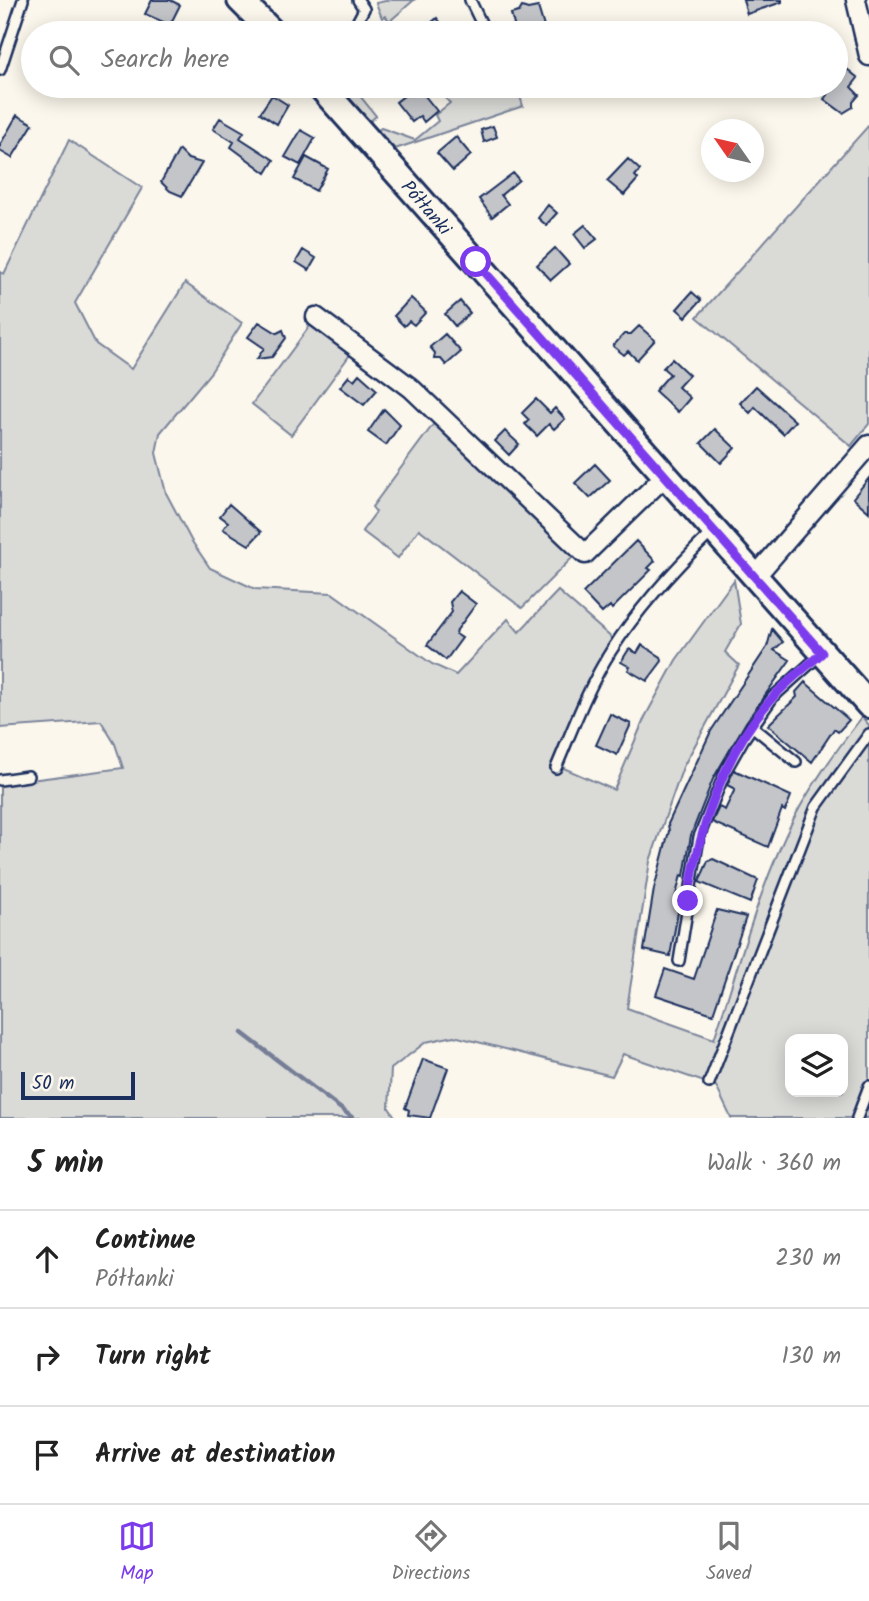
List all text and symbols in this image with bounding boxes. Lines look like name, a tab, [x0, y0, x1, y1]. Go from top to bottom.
search box	[21, 21, 848, 98]
text: Search here	[101, 39, 229, 81]
icon: search	[45, 41, 83, 79]
north arrow	[701, 119, 764, 182]
street label: Półłanki	[393, 174, 459, 244]
route start	[460, 246, 491, 277]
route end	[672, 885, 703, 916]
map controls	[785, 1034, 848, 1097]
button: layers	[785, 1034, 848, 1097]
scale bar	[21, 1069, 135, 1101]
text: 50 m	[32, 1069, 74, 1099]
text: 5 min	[28, 1140, 104, 1188]
text: Walk · 360 m	[707, 1146, 841, 1182]
text: Continue	[95, 1220, 196, 1262]
icon: ahead	[28, 1240, 66, 1278]
text: 230 m	[775, 1241, 841, 1277]
text: Półłanki	[95, 1262, 174, 1298]
text: Turn right	[95, 1336, 211, 1378]
icon: right	[28, 1338, 66, 1376]
text: 130 m	[782, 1339, 841, 1375]
text: Arrive at destination	[95, 1434, 335, 1476]
icon: arrive	[28, 1436, 66, 1474]
tab: Map	[118, 1517, 156, 1589]
tab: Directions	[392, 1517, 470, 1589]
tab: Saved	[706, 1517, 751, 1589]

